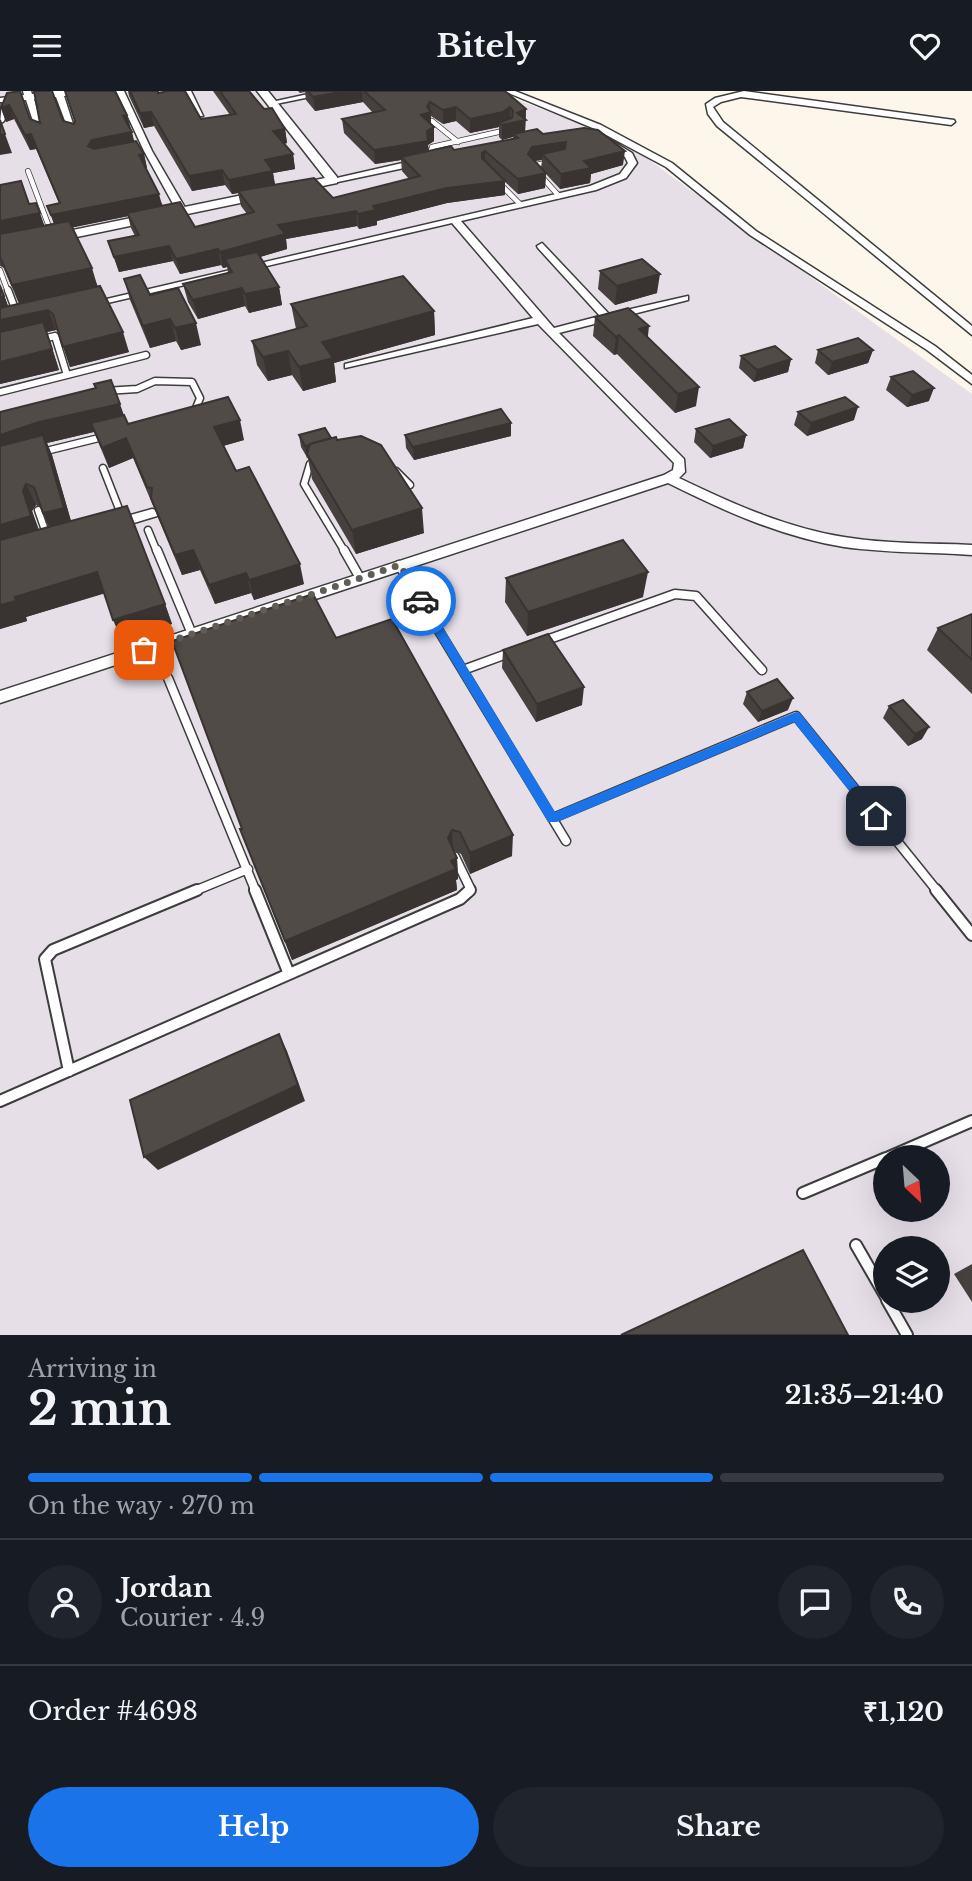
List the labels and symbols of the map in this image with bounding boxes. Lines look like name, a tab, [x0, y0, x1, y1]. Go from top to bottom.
courier	[386, 566, 456, 636]
pin	[114, 620, 174, 680]
pin	[846, 786, 906, 846]
north arrow	[873, 1145, 950, 1221]

